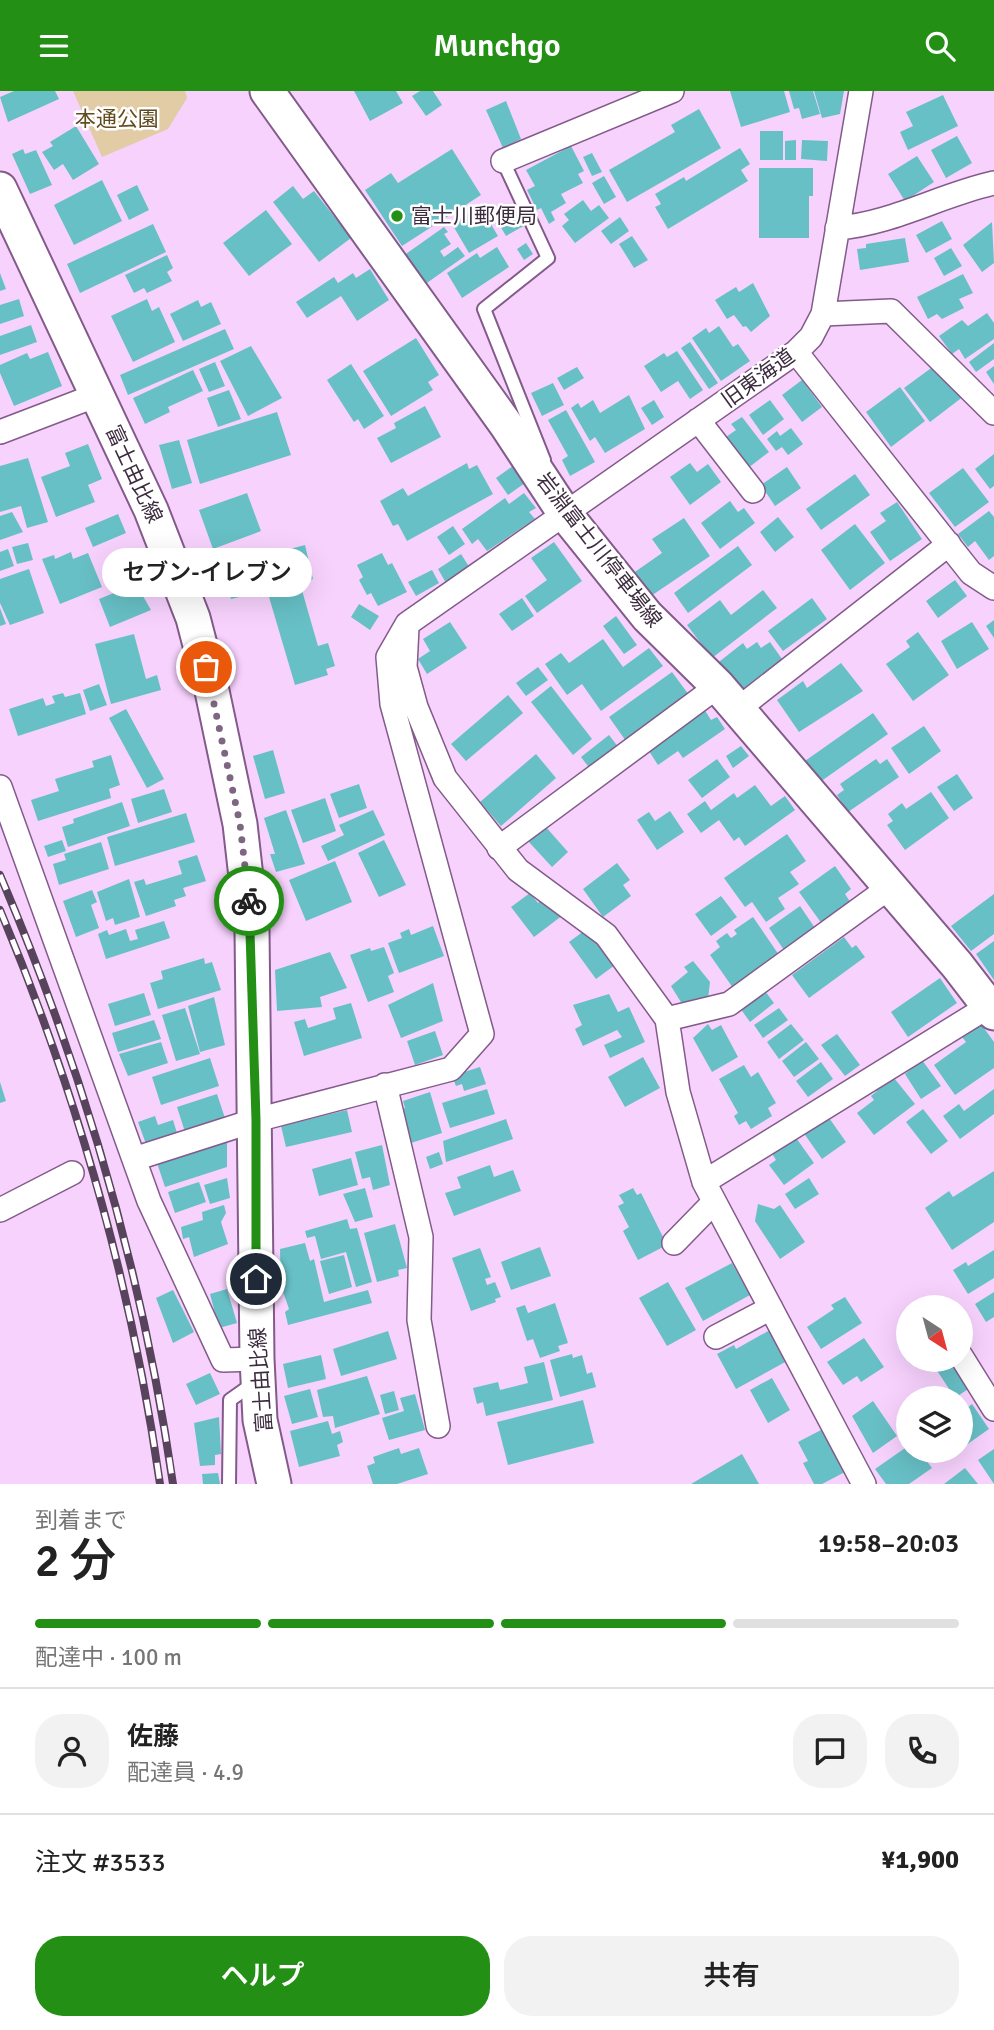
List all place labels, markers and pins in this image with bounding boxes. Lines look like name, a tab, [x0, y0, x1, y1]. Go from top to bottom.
place label: 富士川郵便局	[411, 203, 537, 229]
marker: 富士川郵便局	[389, 208, 405, 224]
callout: セブン-イレブン	[101, 548, 311, 597]
pin	[176, 637, 236, 697]
pin	[226, 1249, 286, 1309]

